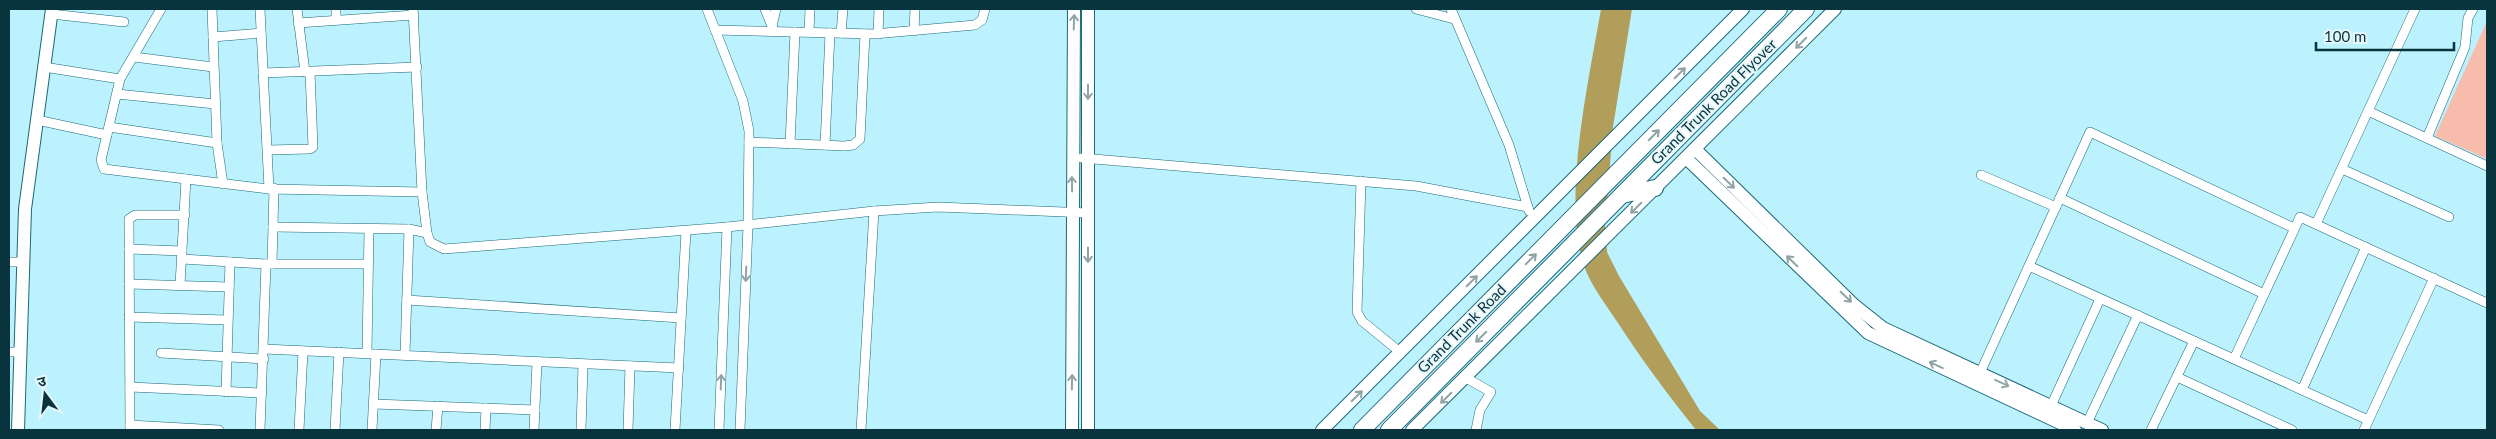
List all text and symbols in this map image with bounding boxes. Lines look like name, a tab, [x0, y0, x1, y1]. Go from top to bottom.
one-way arrow	[1069, 14, 1079, 30]
scale bar	[2316, 20, 2454, 52]
text: 100 m	[2324, 27, 2366, 45]
street label: Grand Trunk Road Flyover	[1647, 34, 1780, 168]
one-way arrow	[1794, 37, 1807, 49]
one-way arrow	[1673, 67, 1686, 79]
one-way arrow	[1083, 84, 1093, 100]
one-way arrow	[1648, 129, 1660, 141]
one-way arrow	[1067, 176, 1077, 192]
one-way arrow	[1723, 177, 1735, 189]
one-way arrow	[1630, 201, 1642, 214]
one-way arrow	[1083, 246, 1093, 263]
one-way arrow	[1525, 253, 1537, 265]
one-way arrow	[1785, 255, 1798, 267]
one-way arrow	[741, 265, 751, 281]
one-way arrow	[1466, 275, 1478, 287]
street label: Grand Trunk Road	[1413, 280, 1509, 376]
one-way arrow	[1839, 291, 1852, 303]
one-way arrow	[1475, 331, 1487, 343]
one-way arrow	[1929, 360, 1944, 369]
north arrow	[20, 369, 70, 419]
text: उ	[35, 371, 48, 390]
one-way arrow	[716, 374, 725, 390]
one-way arrow	[1067, 374, 1077, 390]
one-way arrow	[1994, 379, 2009, 389]
one-way arrow	[1351, 390, 1363, 402]
one-way arrow	[1439, 392, 1452, 404]

